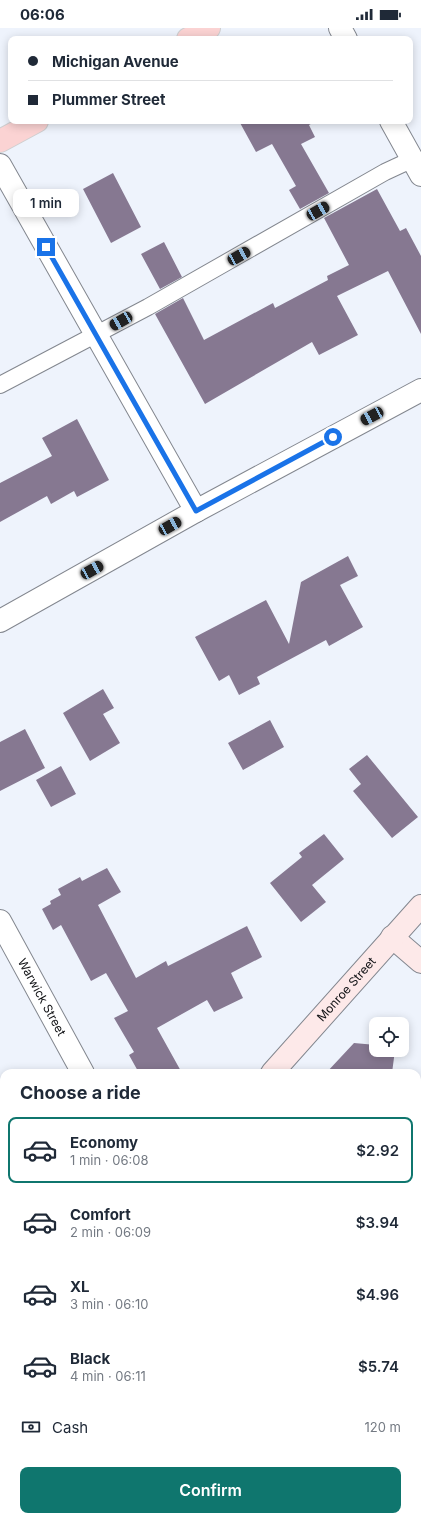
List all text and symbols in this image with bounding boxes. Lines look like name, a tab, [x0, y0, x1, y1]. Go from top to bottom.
text: 06:06	[20, 5, 65, 24]
text: Michigan Avenue	[52, 52, 179, 71]
text: Plummer Street	[52, 90, 166, 109]
callout: 1 min	[13, 189, 79, 217]
text: 1 min	[30, 195, 62, 211]
car	[305, 200, 331, 222]
route end	[37, 238, 55, 256]
car	[226, 245, 252, 267]
car	[108, 310, 134, 332]
car	[359, 405, 385, 427]
route start	[324, 428, 342, 446]
car	[157, 515, 183, 537]
car	[79, 559, 105, 581]
street label: Monroe Street	[314, 954, 379, 1024]
street label: Warwick Street	[15, 956, 69, 1039]
map controls	[369, 1017, 409, 1057]
button: locate	[369, 1017, 409, 1057]
text: Choose a ride	[20, 1082, 141, 1103]
icon: car	[22, 1132, 58, 1168]
text: Economy	[70, 1133, 138, 1152]
text: $2.92	[356, 1141, 399, 1160]
text: 1 min · 06:08	[70, 1152, 148, 1168]
icon: car	[22, 1204, 58, 1240]
text: Comfort	[70, 1205, 131, 1224]
text: $3.94	[356, 1213, 399, 1232]
text: 2 min · 06:09	[70, 1224, 151, 1240]
icon: car	[22, 1276, 58, 1312]
text: XL	[70, 1277, 90, 1296]
text: $4.96	[356, 1285, 399, 1304]
text: 3 min · 06:10	[70, 1296, 148, 1312]
icon: car	[22, 1348, 58, 1384]
text: Black	[70, 1349, 110, 1368]
text: $5.74	[358, 1357, 399, 1376]
text: 4 min · 06:11	[70, 1368, 146, 1384]
icon: cash	[20, 1416, 42, 1438]
text: Cash	[52, 1418, 88, 1437]
text: 120 m	[365, 1419, 401, 1435]
button: Confirm	[20, 1467, 401, 1513]

